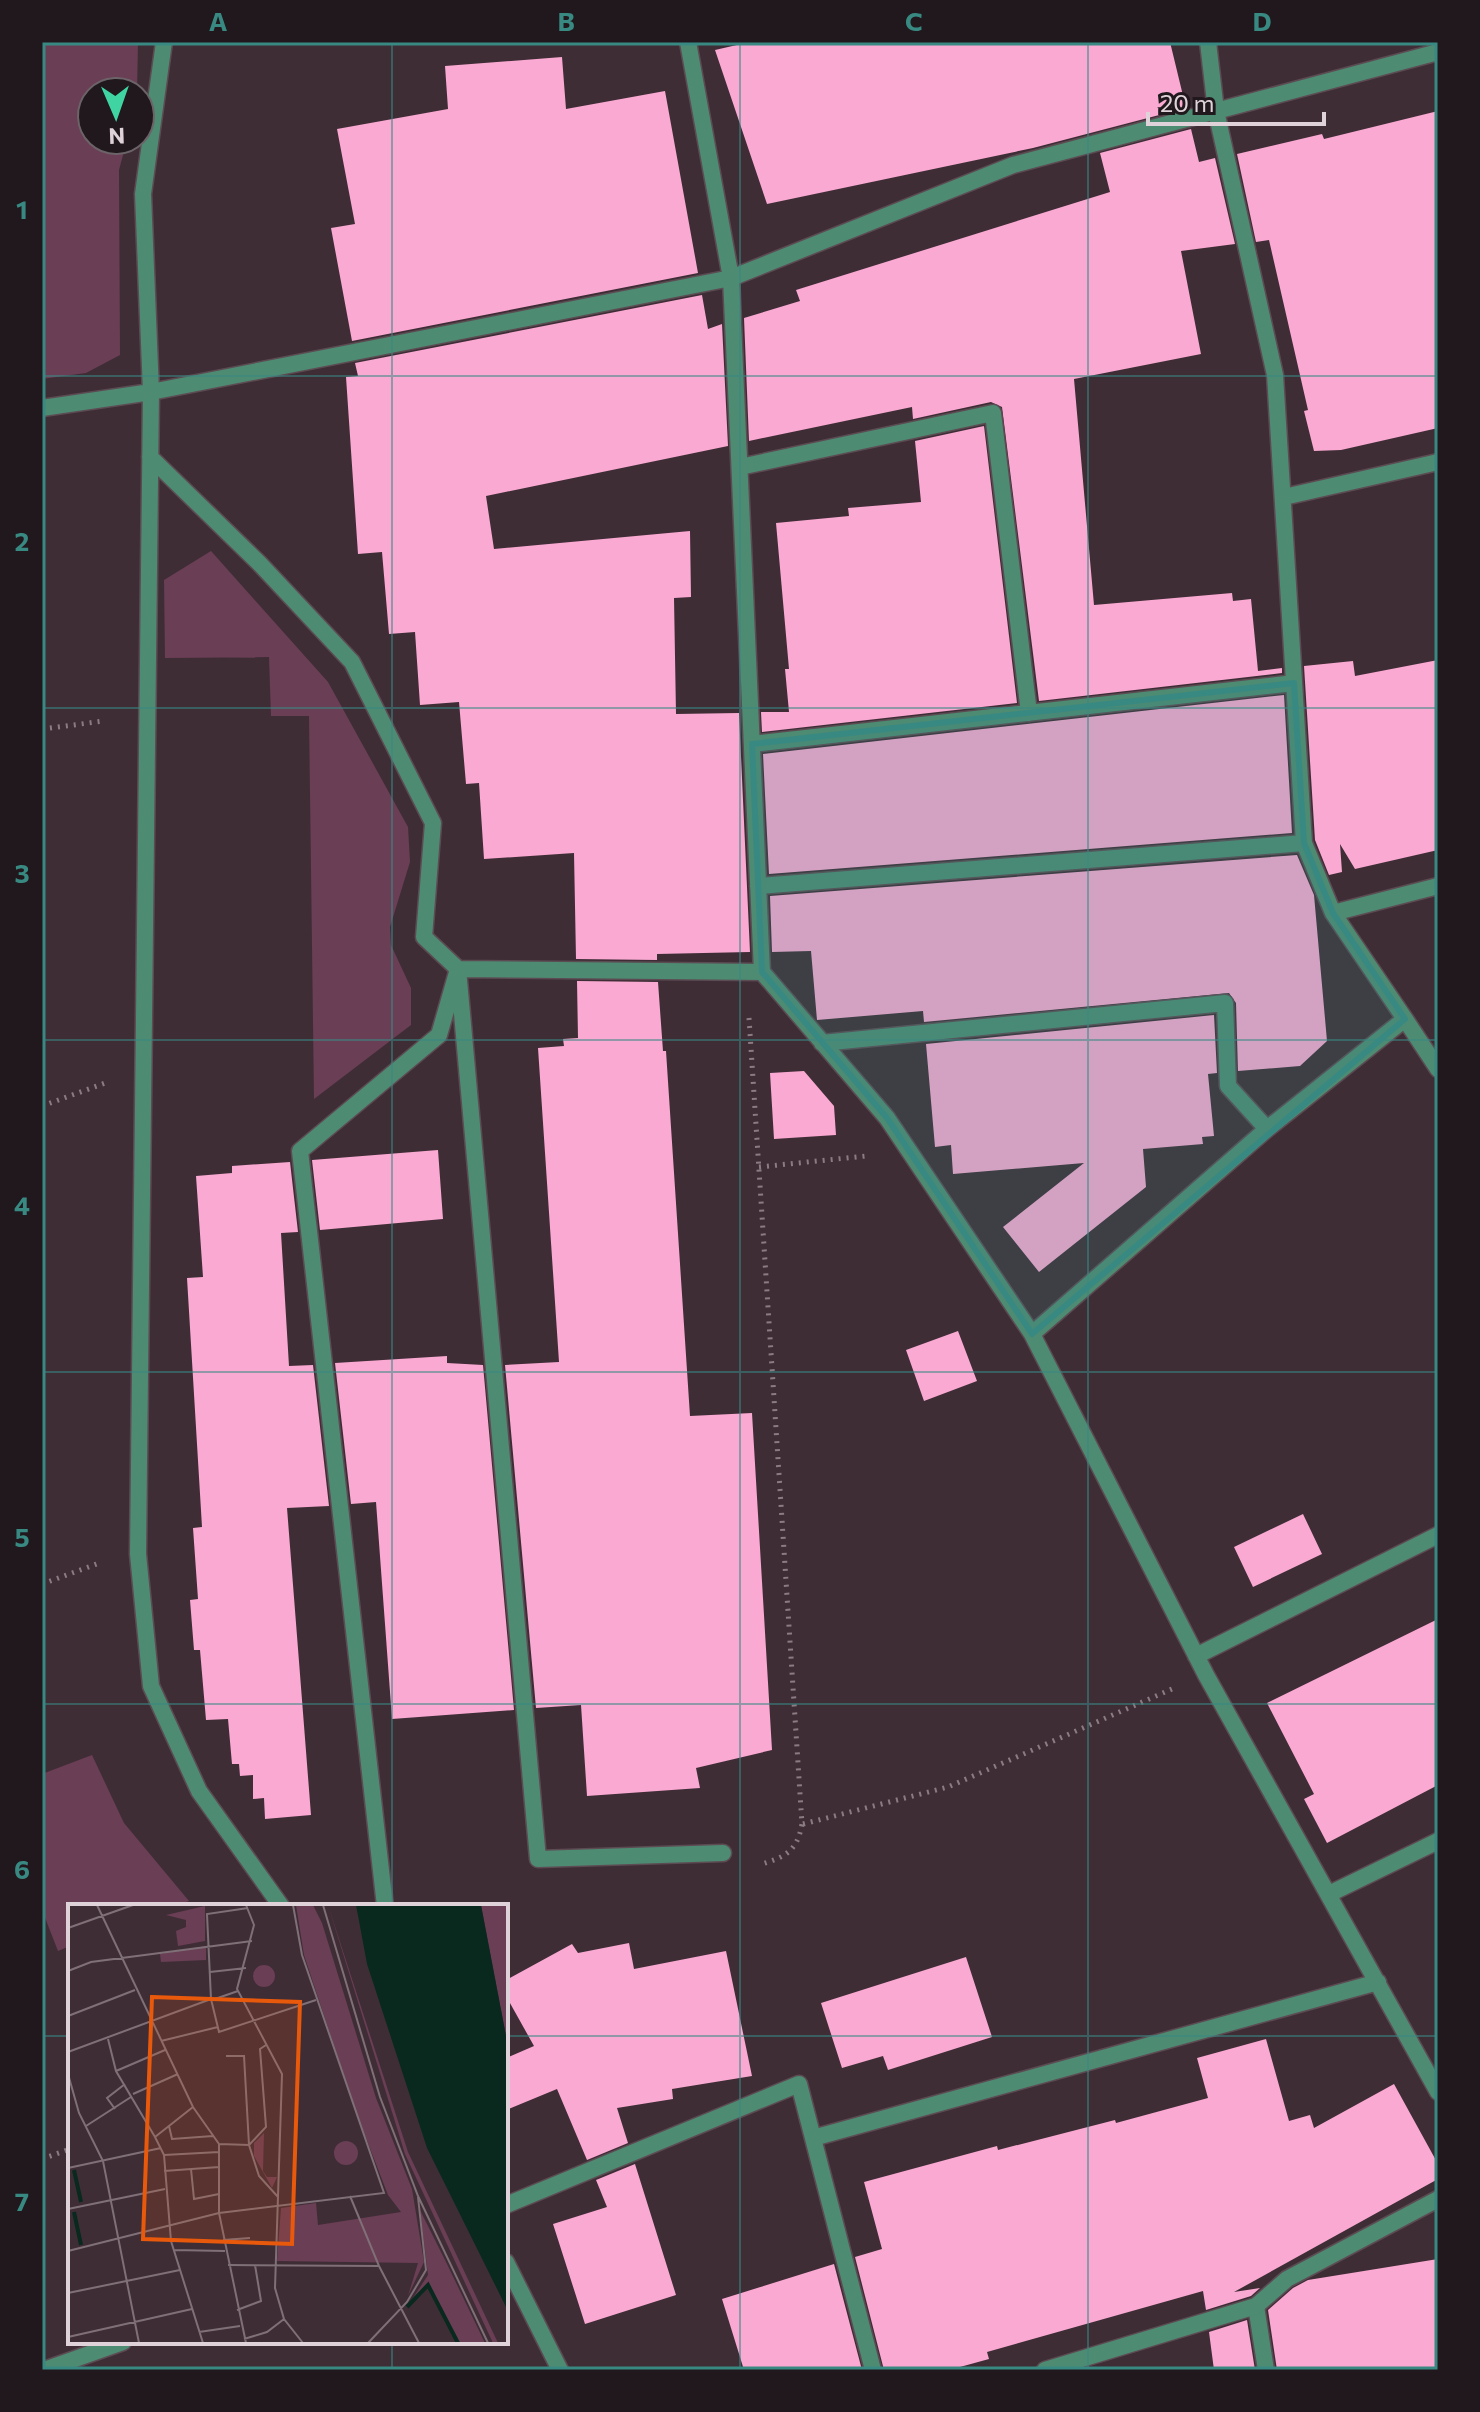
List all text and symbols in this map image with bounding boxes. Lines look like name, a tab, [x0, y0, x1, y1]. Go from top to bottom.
text: A	[209, 5, 228, 36]
text: B	[557, 5, 575, 36]
text: C	[905, 5, 923, 36]
text: D	[1252, 5, 1272, 36]
north arrow	[76, 76, 156, 156]
scale bar	[1148, 76, 1324, 126]
text: 20 m	[1160, 88, 1214, 117]
text: N	[108, 123, 125, 150]
text: 1	[16, 193, 28, 224]
text: 2	[15, 525, 29, 556]
text: 3	[14, 857, 30, 888]
text: 4	[14, 1189, 30, 1220]
text: 5	[14, 1521, 30, 1552]
text: 6	[14, 1853, 30, 1884]
inset map	[68, 1904, 508, 2344]
text: 7	[15, 2185, 29, 2216]

